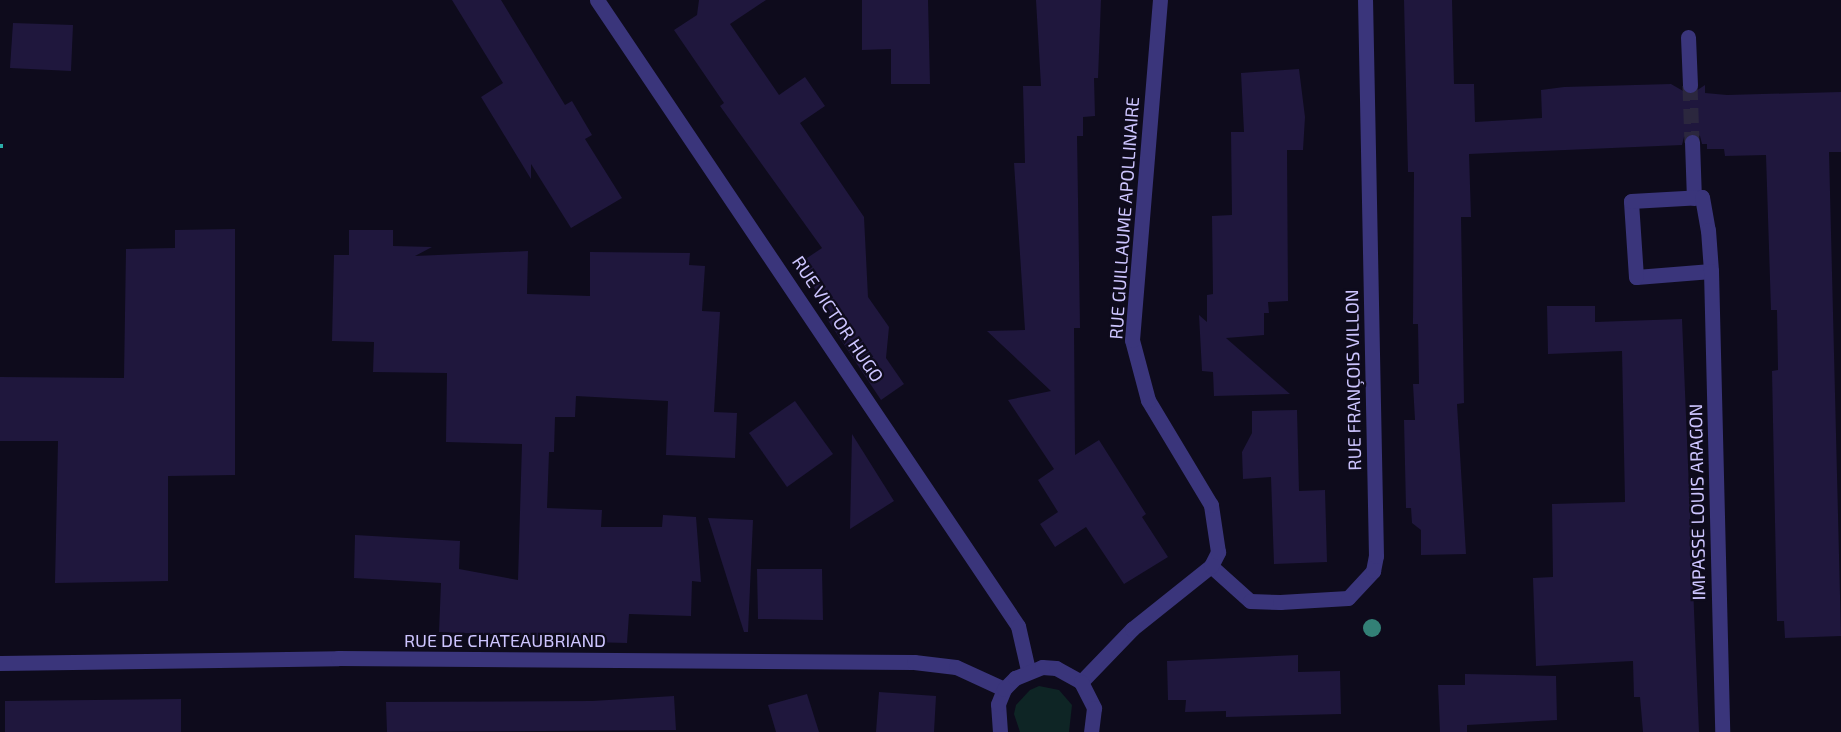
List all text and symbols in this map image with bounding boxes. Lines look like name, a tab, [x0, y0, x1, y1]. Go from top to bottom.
street label: RUE GUILLAUME APOLLINAIRE	[1105, 96, 1143, 340]
street label: RUE VICTOR HUGO	[788, 252, 888, 386]
street label: RUE FRANÇOIS VILLON	[1341, 289, 1365, 471]
street label: IMPASSE LOUIS ARAGON	[1684, 403, 1710, 601]
street label: RUE DE CHATEAUBRIAND	[404, 629, 606, 651]

